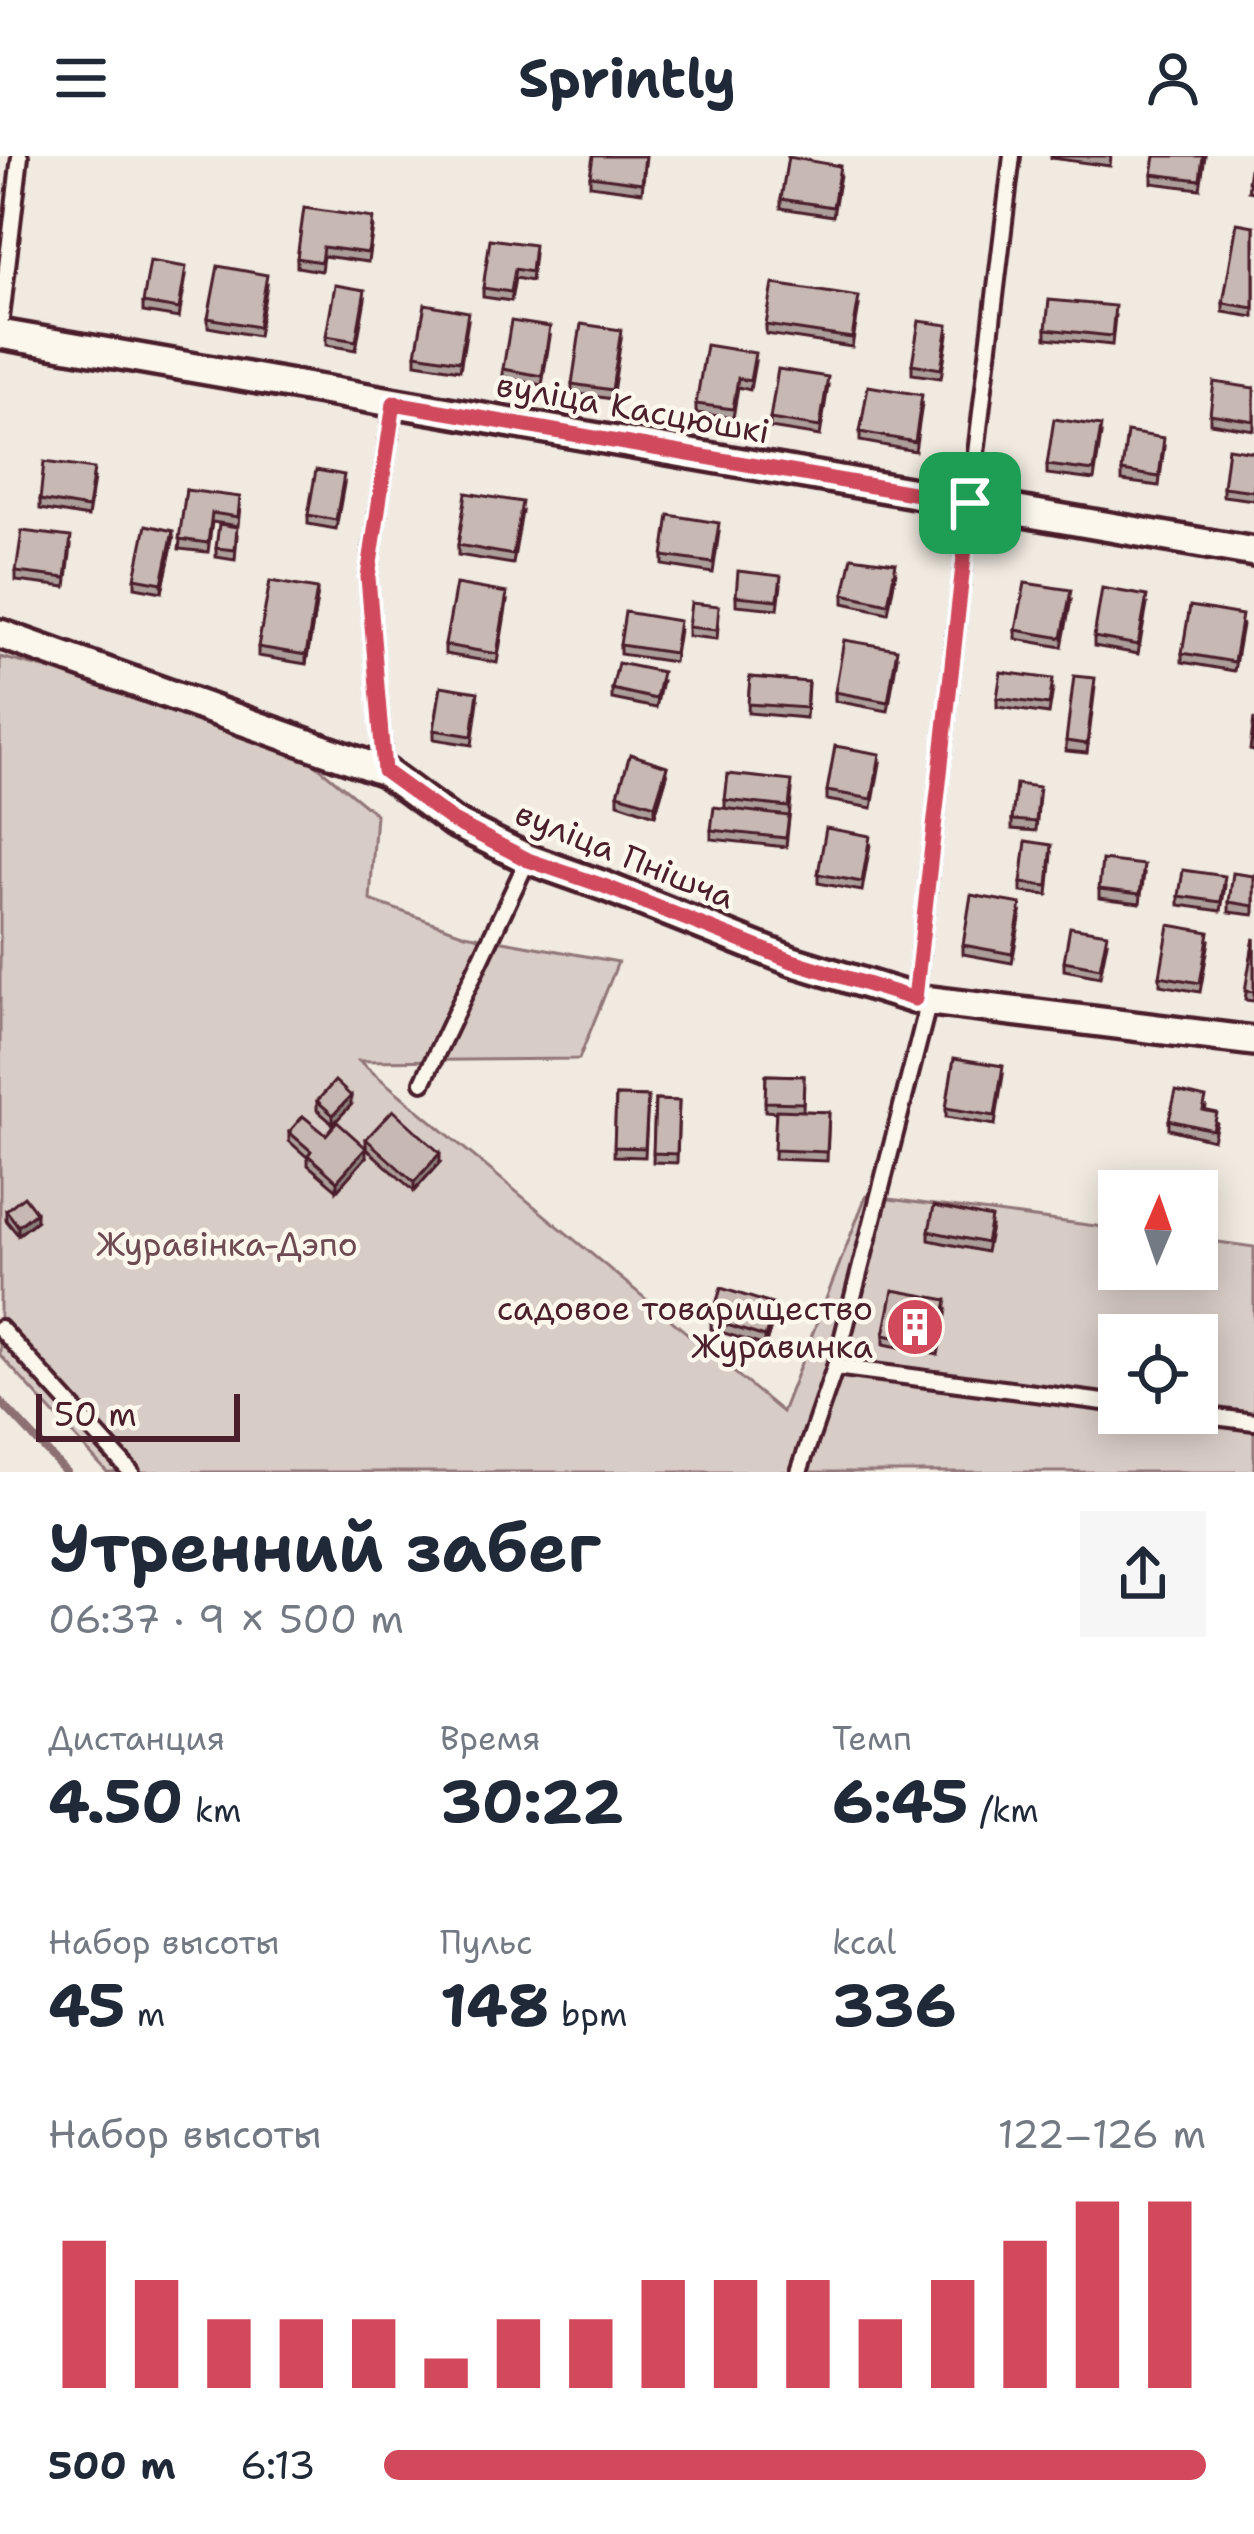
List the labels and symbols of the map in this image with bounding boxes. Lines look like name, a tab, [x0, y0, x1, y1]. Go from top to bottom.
street label: вуліца Касцюшкі	[493, 362, 773, 454]
pin	[919, 452, 1021, 554]
street label: вуліца Пнішча	[509, 791, 741, 919]
north arrow	[1098, 1170, 1218, 1290]
park label: Журавінка-Дэпо	[96, 1222, 358, 1267]
place label: садовое товарищество Журавинка	[497, 1286, 873, 1369]
building icon: садовое товарищество Журавинка	[884, 1296, 946, 1358]
scale bar	[36, 1388, 240, 1441]

